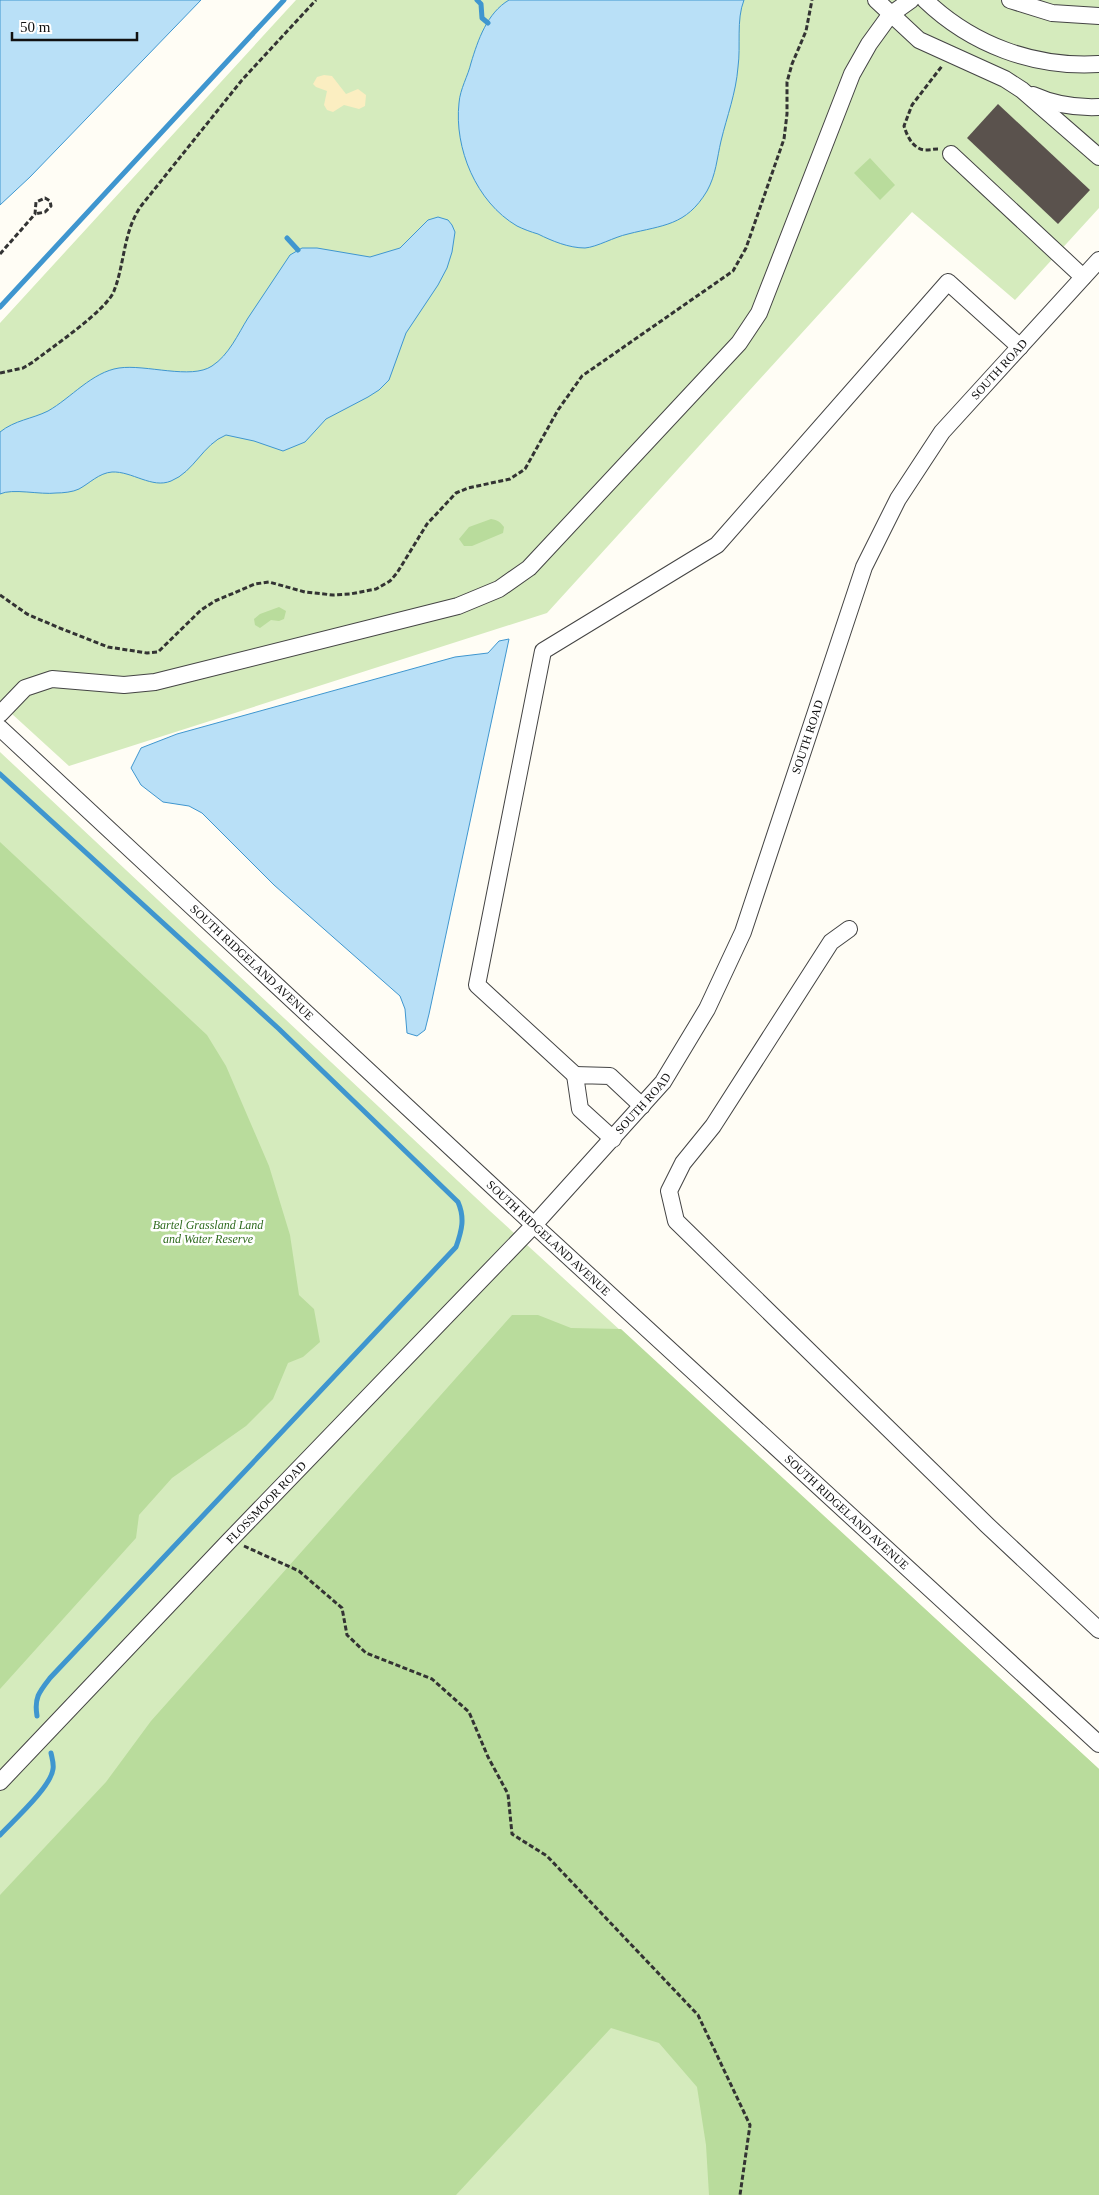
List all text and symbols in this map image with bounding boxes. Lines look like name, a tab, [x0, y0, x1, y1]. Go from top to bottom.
scale bar	[12, 10, 138, 42]
text: 50 m	[20, 19, 51, 35]
street label: SOUTH ROAD	[968, 336, 1031, 403]
street label: SOUTH ROAD	[789, 698, 827, 776]
street label: SOUTH RIDGELAND AVENUE	[187, 902, 316, 1023]
street label: SOUTH ROAD	[612, 1070, 674, 1137]
street label: SOUTH RIDGELAND AVENUE	[484, 1178, 613, 1299]
park label: Bartel Grassland Land and Water Reserve	[153, 1218, 264, 1246]
street label: SOUTH RIDGELAND AVENUE	[782, 1452, 911, 1573]
street label: FLOSSMOOR ROAD	[223, 1458, 309, 1547]

